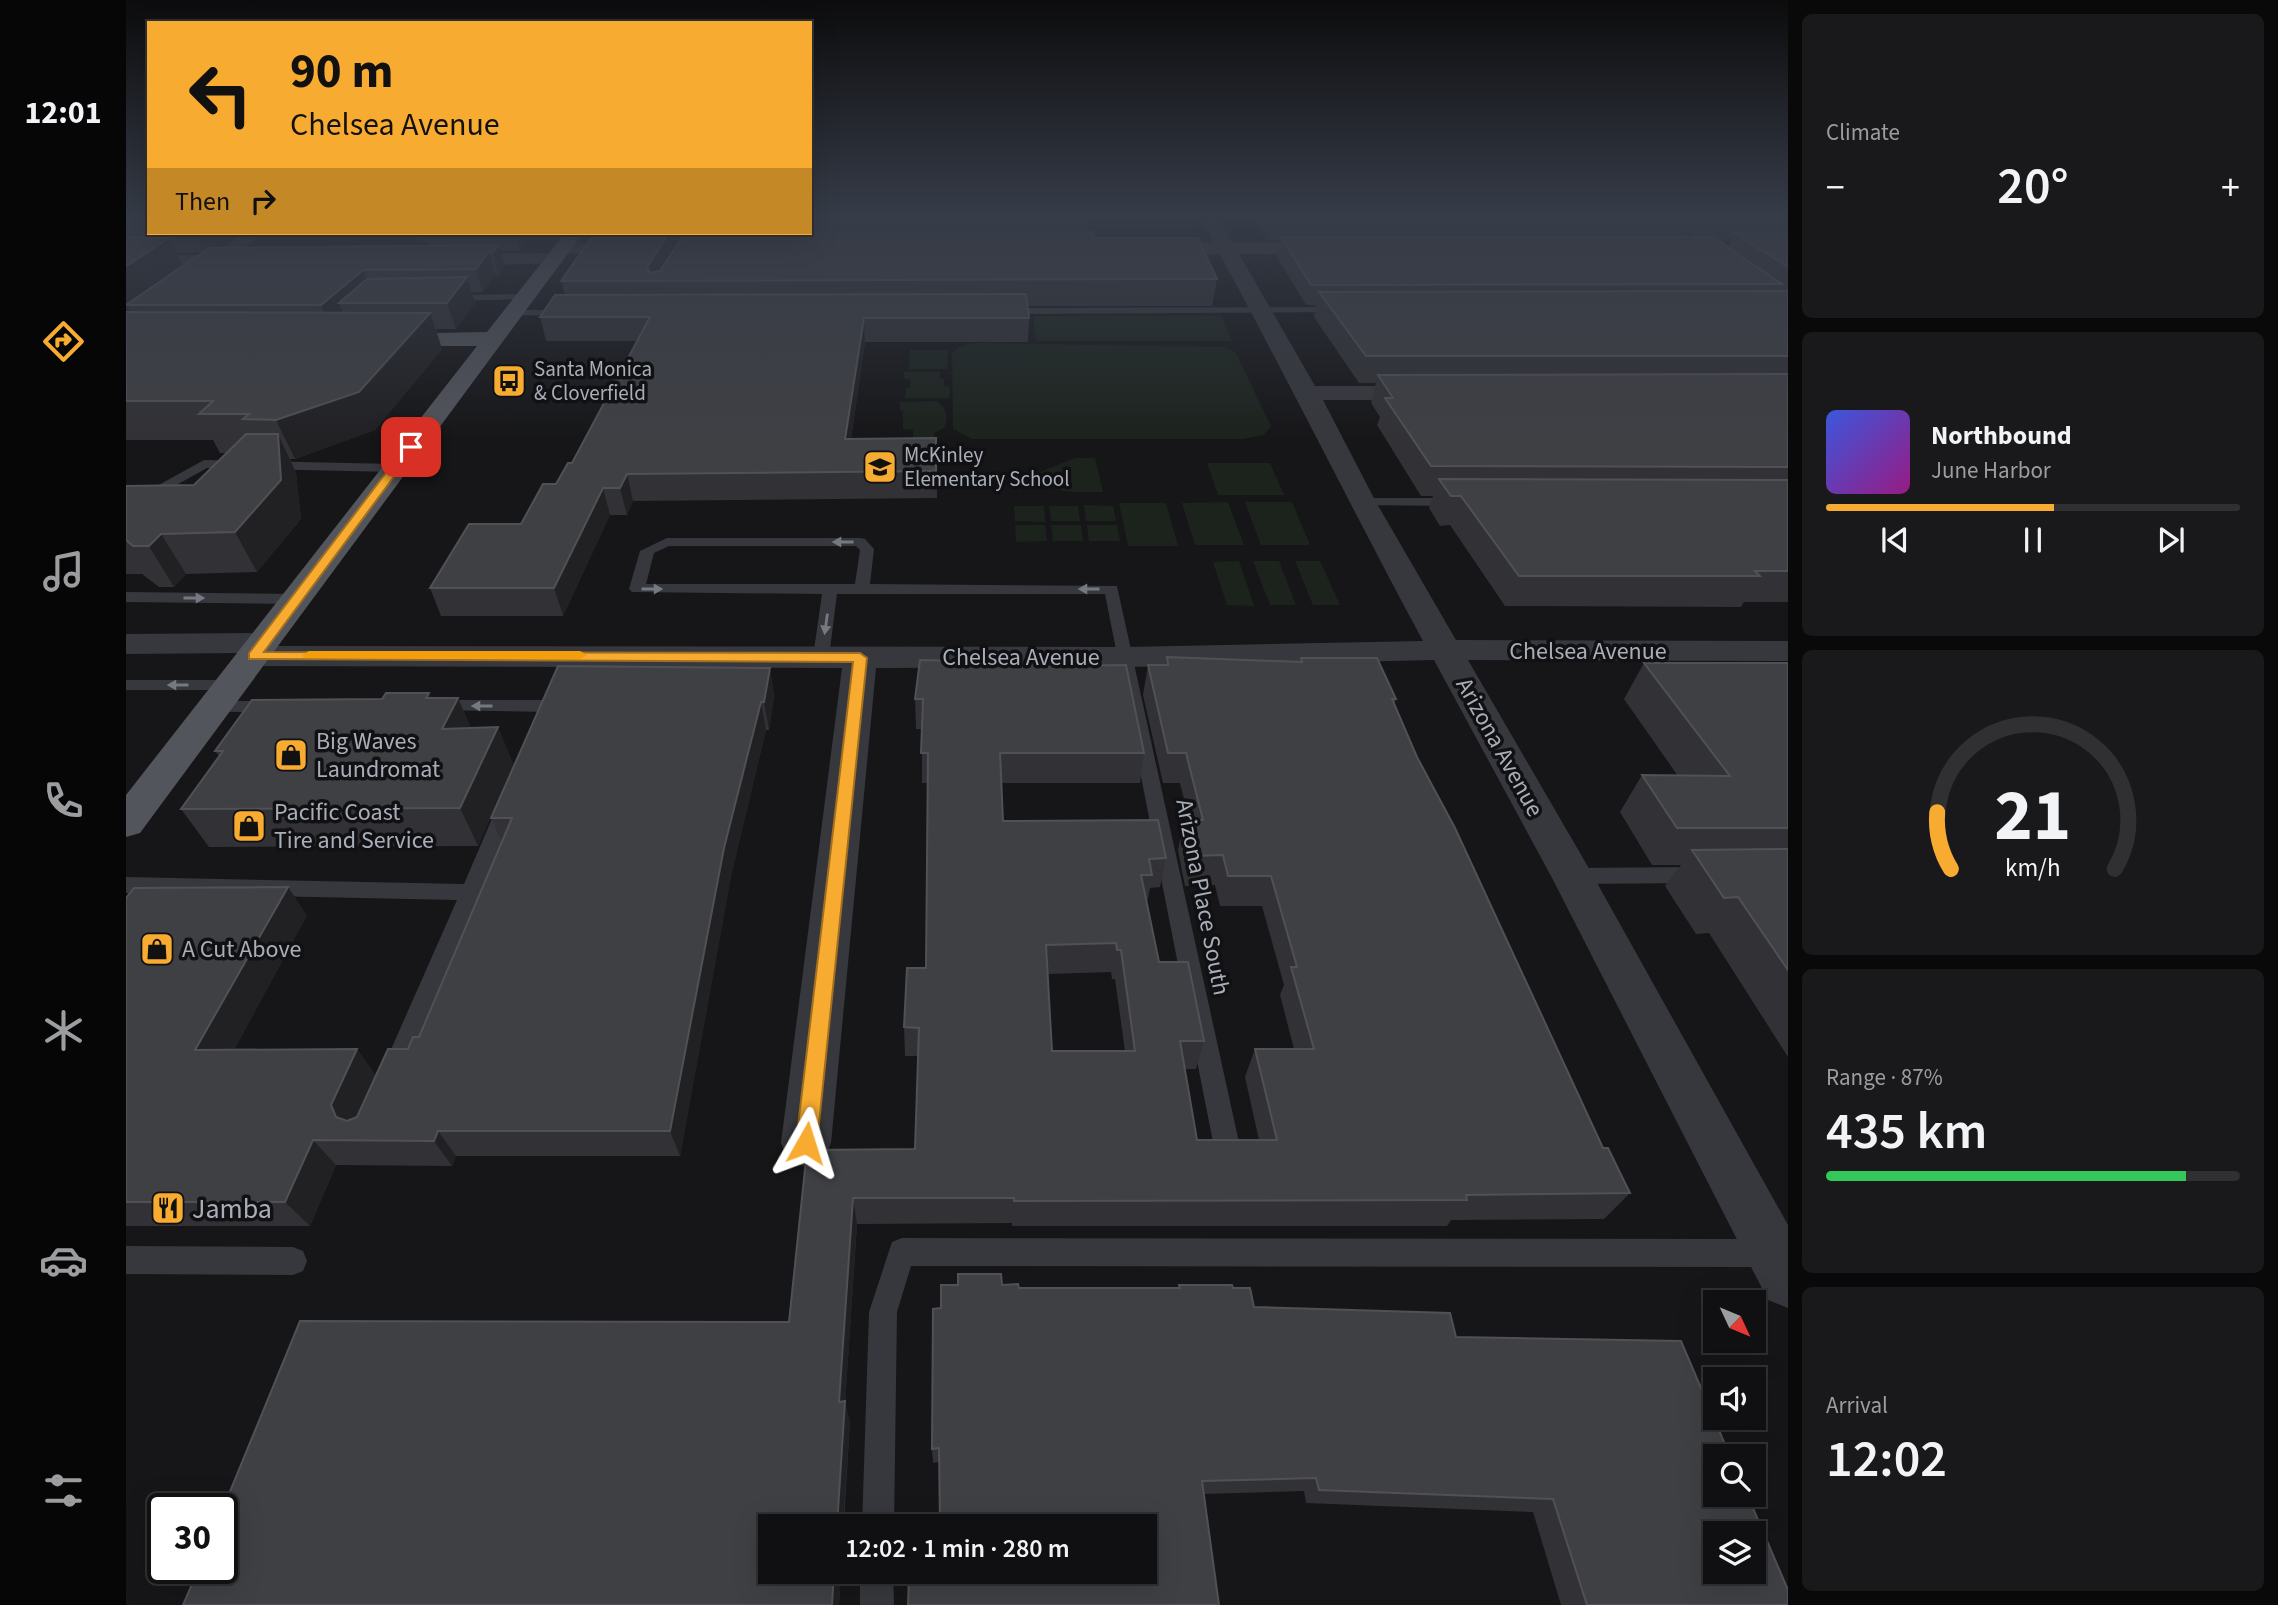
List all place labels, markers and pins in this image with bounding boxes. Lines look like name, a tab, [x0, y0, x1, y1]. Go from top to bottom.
place label: Santa Monica & Cloverfield	[534, 354, 652, 408]
bus stop icon: Santa Monica & Cloverfield	[490, 362, 528, 400]
pin	[381, 417, 441, 477]
place label: McKinley Elementary School	[904, 440, 1070, 494]
school or university icon: McKinley Elementary School	[861, 448, 899, 486]
place label: Big Waves Laundromat	[316, 724, 440, 787]
shop icon: Big Waves Laundromat	[272, 736, 310, 774]
place label: Pacific Coast Tire and Service	[274, 795, 434, 858]
shop icon: Pacific Coast Tire and Service	[230, 807, 268, 845]
shop icon: A Cut Above	[138, 930, 176, 968]
place label: A Cut Above	[182, 932, 302, 967]
restaurant icon: Jamba	[149, 1189, 187, 1227]
place label: Jamba	[192, 1189, 272, 1229]

